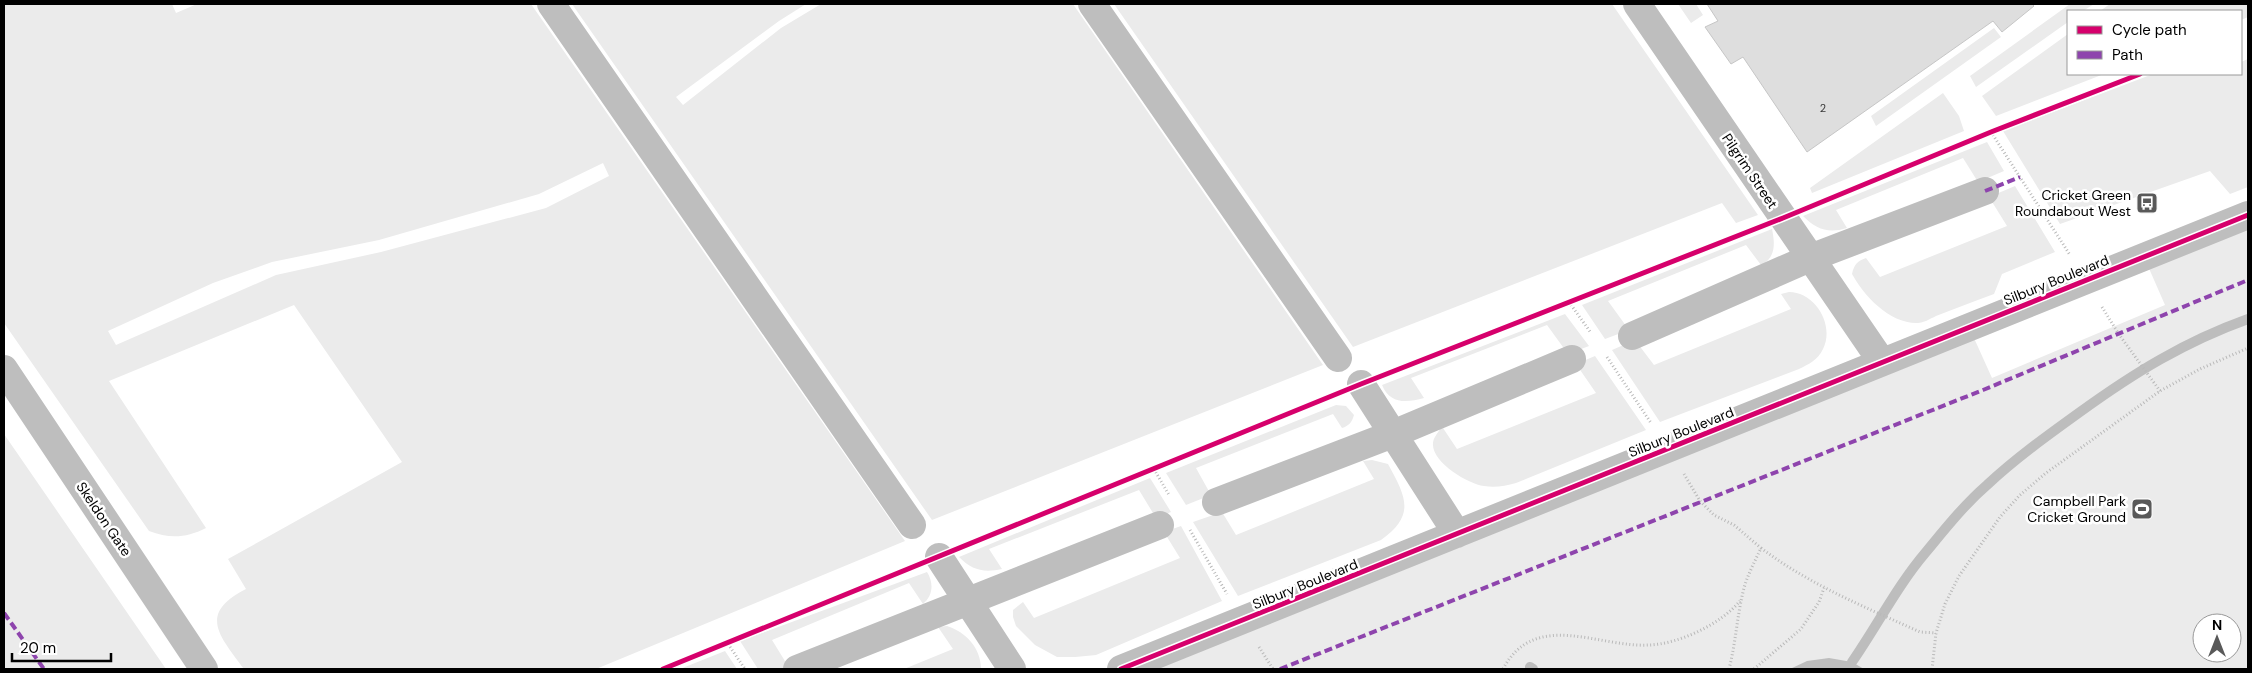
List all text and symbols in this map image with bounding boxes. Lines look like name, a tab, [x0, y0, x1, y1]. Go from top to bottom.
legend	[2067, 10, 2242, 75]
text: Cycle path	[2112, 20, 2187, 40]
text: Path	[2112, 45, 2143, 65]
house number: 2	[1820, 101, 1826, 115]
street label: Pilgrim Street	[1718, 130, 1782, 212]
place label: Cricket Green Roundabout West	[2015, 186, 2131, 220]
bus stop icon: Cricket Green Roundabout West	[2135, 191, 2159, 215]
street label: Silbury Boulevard	[2001, 251, 2111, 309]
street label: Silbury Boulevard	[1626, 403, 1736, 461]
street label: Skeldon Gate	[73, 478, 135, 560]
place label: Campbell Park Cricket Ground	[2027, 492, 2126, 526]
sports icon: Campbell Park Cricket Ground	[2130, 497, 2154, 521]
street label: Silbury Boulevard	[1250, 555, 1360, 613]
north arrow	[2192, 613, 2242, 663]
text: N	[2212, 616, 2222, 634]
scale bar	[12, 630, 111, 662]
text: 20 m	[20, 638, 56, 658]

